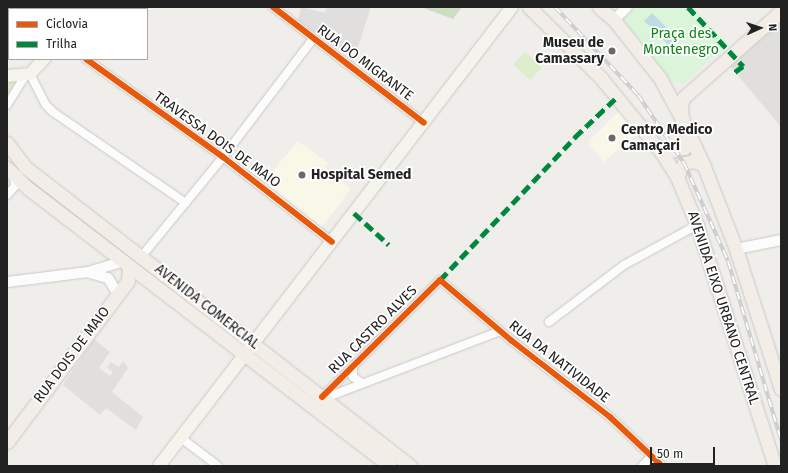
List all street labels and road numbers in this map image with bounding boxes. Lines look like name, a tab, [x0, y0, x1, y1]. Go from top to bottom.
street label: RUA DO MIGRANTE	[314, 21, 416, 105]
street label: TRAVESSA DOIS DE MAIO	[150, 88, 284, 192]
street label: AVENIDA EIXO URBANO CENTRAL	[684, 209, 762, 407]
street label: AVENIDA COMERCIAL	[151, 261, 263, 353]
street label: RUA CASTRO ALVES	[325, 282, 421, 378]
street label: RUA DOIS DE MAIO	[30, 303, 114, 407]
street label: RUA DA NATIVIDADE	[505, 317, 613, 407]

